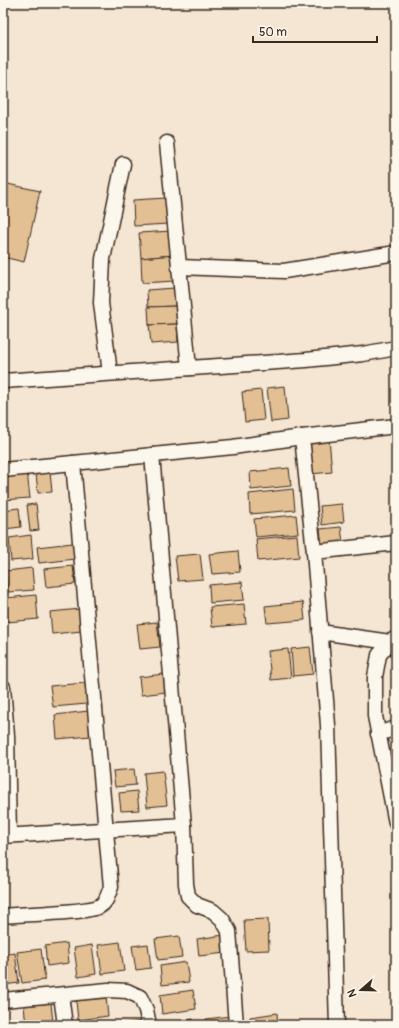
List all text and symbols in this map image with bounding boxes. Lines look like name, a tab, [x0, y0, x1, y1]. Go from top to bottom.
scale bar	[253, 18, 377, 44]
text: 50 m	[259, 25, 287, 40]
north arrow	[341, 970, 381, 1010]
text: N	[345, 987, 359, 999]

